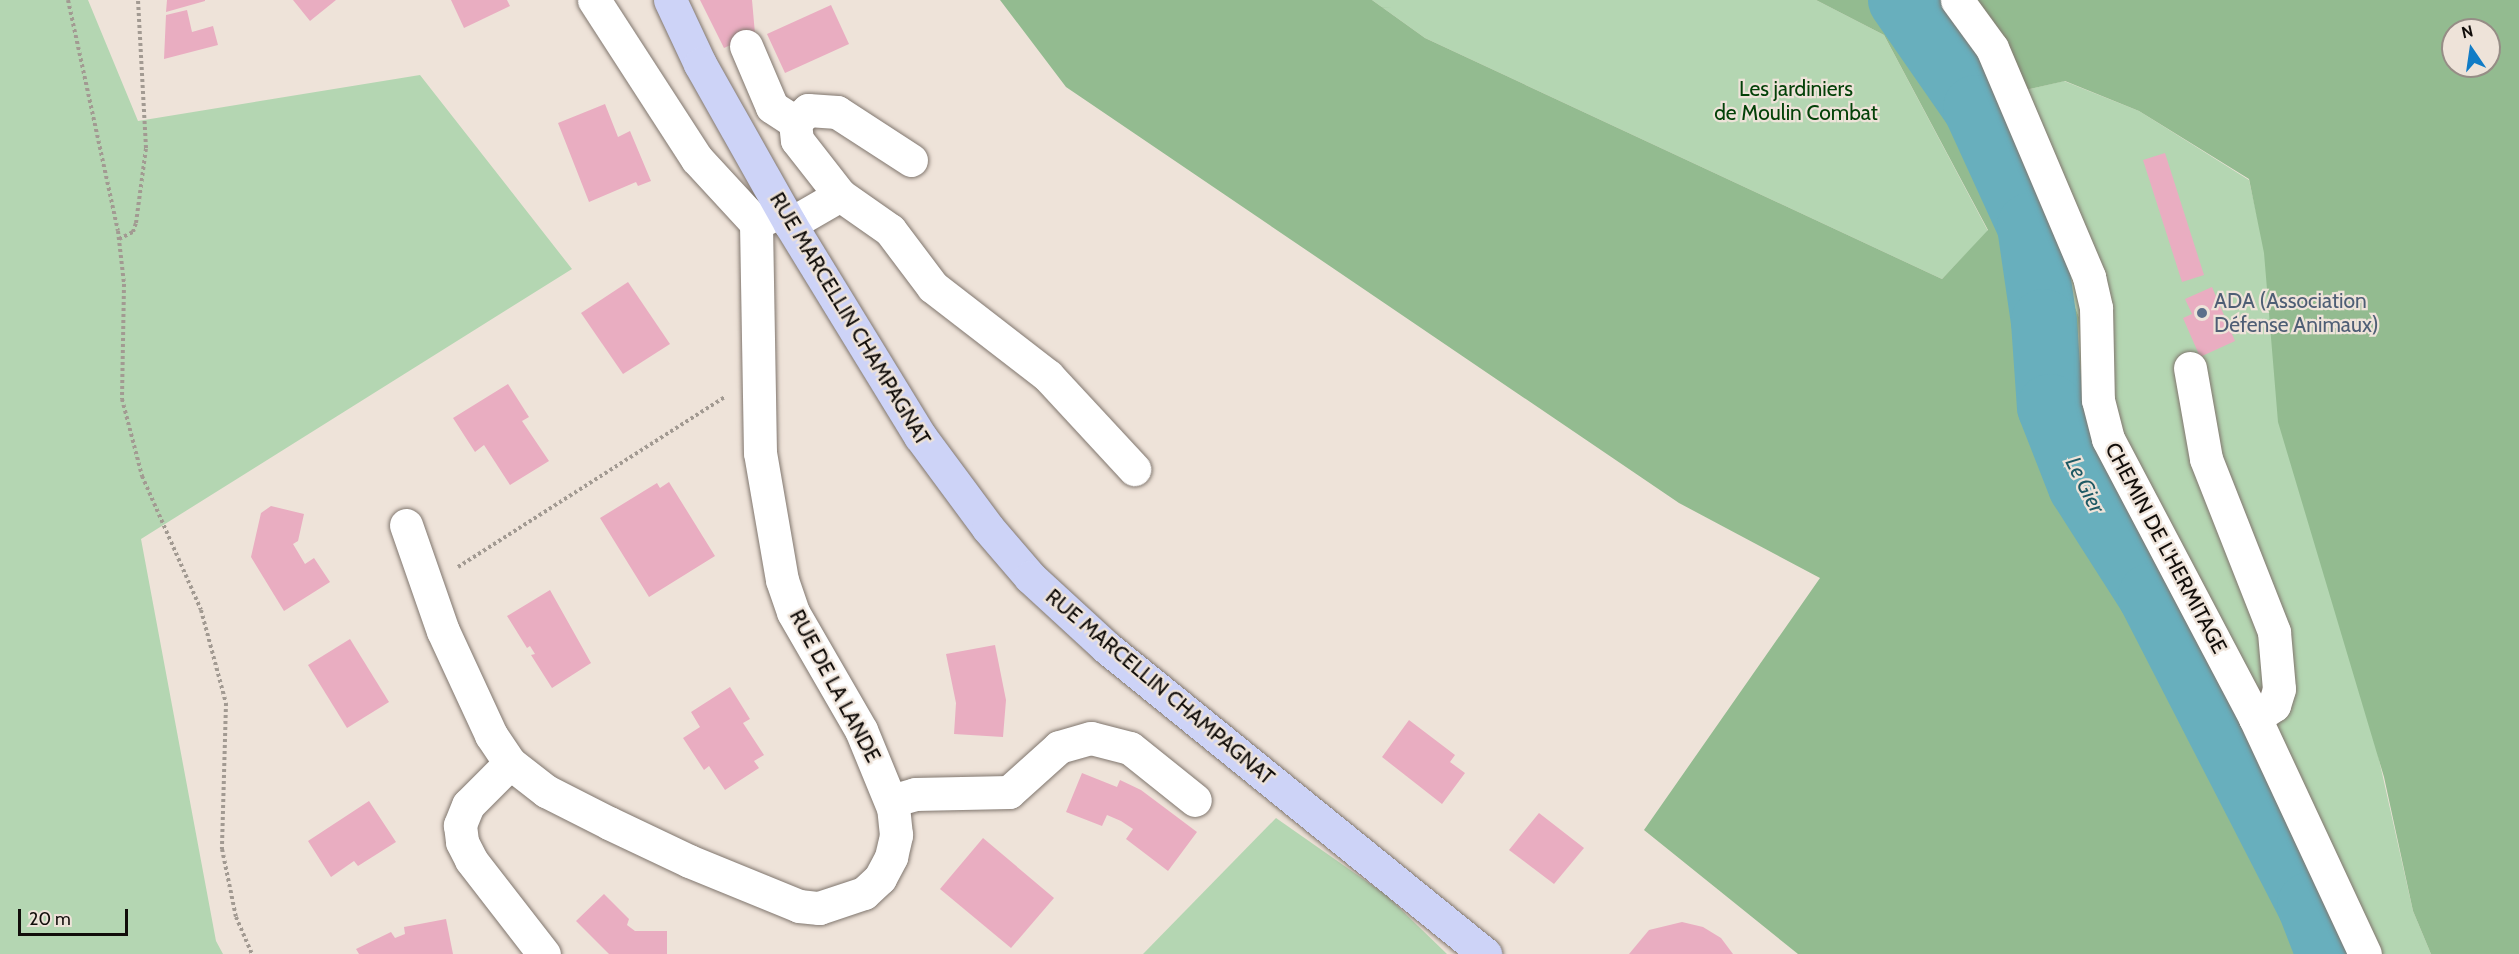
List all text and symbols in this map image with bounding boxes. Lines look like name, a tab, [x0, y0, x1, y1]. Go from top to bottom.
north arrow	[2441, 18, 2501, 78]
text: N	[2460, 21, 2475, 42]
park label: Les jardiniers de Moulin Combat	[1714, 76, 1878, 126]
street label: RUE MARCELLIN CHAMPAGNAT	[764, 188, 936, 450]
place label: ADA (Association Défense Animaux)	[2214, 288, 2378, 338]
marker: ADA (Association Défense Animaux)	[2195, 306, 2209, 320]
street label: CHEMIN DE L'HERMITAGE	[2100, 438, 2232, 658]
water label: Le Gier	[2060, 452, 2110, 518]
street label: RUE MARCELLIN CHAMPAGNAT	[1041, 584, 1279, 790]
street label: RUE DE LA LANDE	[784, 605, 886, 767]
scale bar	[21, 897, 130, 935]
text: 20 m	[29, 908, 71, 930]

